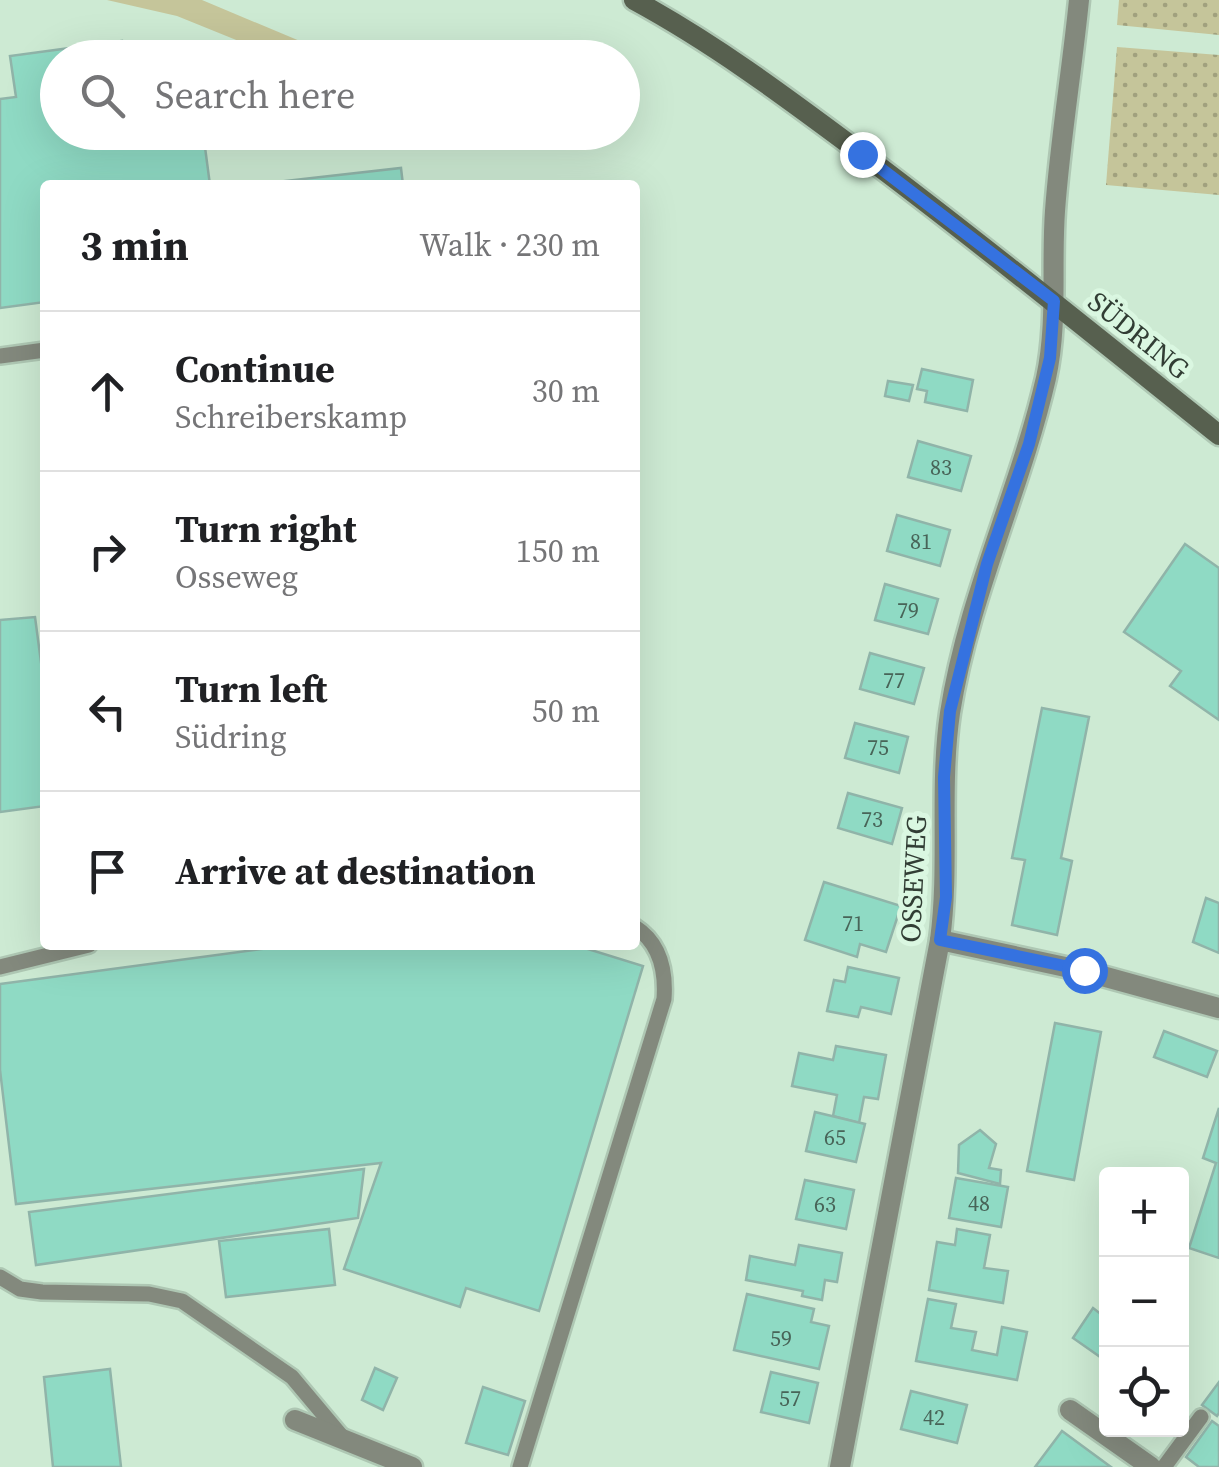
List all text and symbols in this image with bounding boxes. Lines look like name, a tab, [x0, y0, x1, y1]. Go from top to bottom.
search box	[40, 40, 640, 150]
icon: search	[75, 68, 130, 123]
text: Search here	[155, 69, 355, 121]
route end	[840, 132, 886, 178]
text: 3 min	[80, 216, 189, 274]
text: Walk · 230 m	[419, 223, 600, 267]
street label: SÜDRING	[1080, 282, 1198, 388]
text: Continue	[175, 343, 335, 395]
icon: ahead	[80, 364, 135, 419]
text: 30 m	[532, 369, 600, 413]
text: Schreiberskamp	[175, 395, 407, 439]
house number: 83	[930, 452, 952, 482]
text: Turn right	[175, 503, 357, 555]
icon: right	[80, 524, 135, 579]
house number: 81	[910, 526, 932, 556]
text: 150 m	[516, 529, 600, 573]
text: Osseweg	[175, 555, 298, 599]
house number: 79	[897, 595, 919, 625]
text: Turn left	[175, 663, 327, 715]
house number: 77	[883, 665, 905, 695]
icon: left	[80, 684, 135, 739]
text: 50 m	[532, 689, 600, 733]
text: Südring	[175, 715, 287, 759]
house number: 75	[867, 732, 889, 762]
house number: 73	[861, 804, 883, 834]
street label: OSSEWEG	[891, 814, 935, 944]
icon: arrive	[80, 844, 135, 899]
text: Arrive at destination	[175, 845, 536, 897]
house number: 71	[842, 908, 864, 938]
route start	[1062, 948, 1108, 994]
house number: 65	[824, 1122, 846, 1152]
map controls	[1099, 1167, 1189, 1437]
button: +	[1099, 1167, 1189, 1257]
house number: 48	[968, 1188, 990, 1218]
house number: 63	[814, 1189, 836, 1219]
button: −	[1099, 1257, 1189, 1347]
house number: 59	[770, 1323, 792, 1353]
button: locate	[1099, 1347, 1189, 1437]
house number: 57	[779, 1383, 801, 1413]
house number: 42	[923, 1402, 945, 1432]

